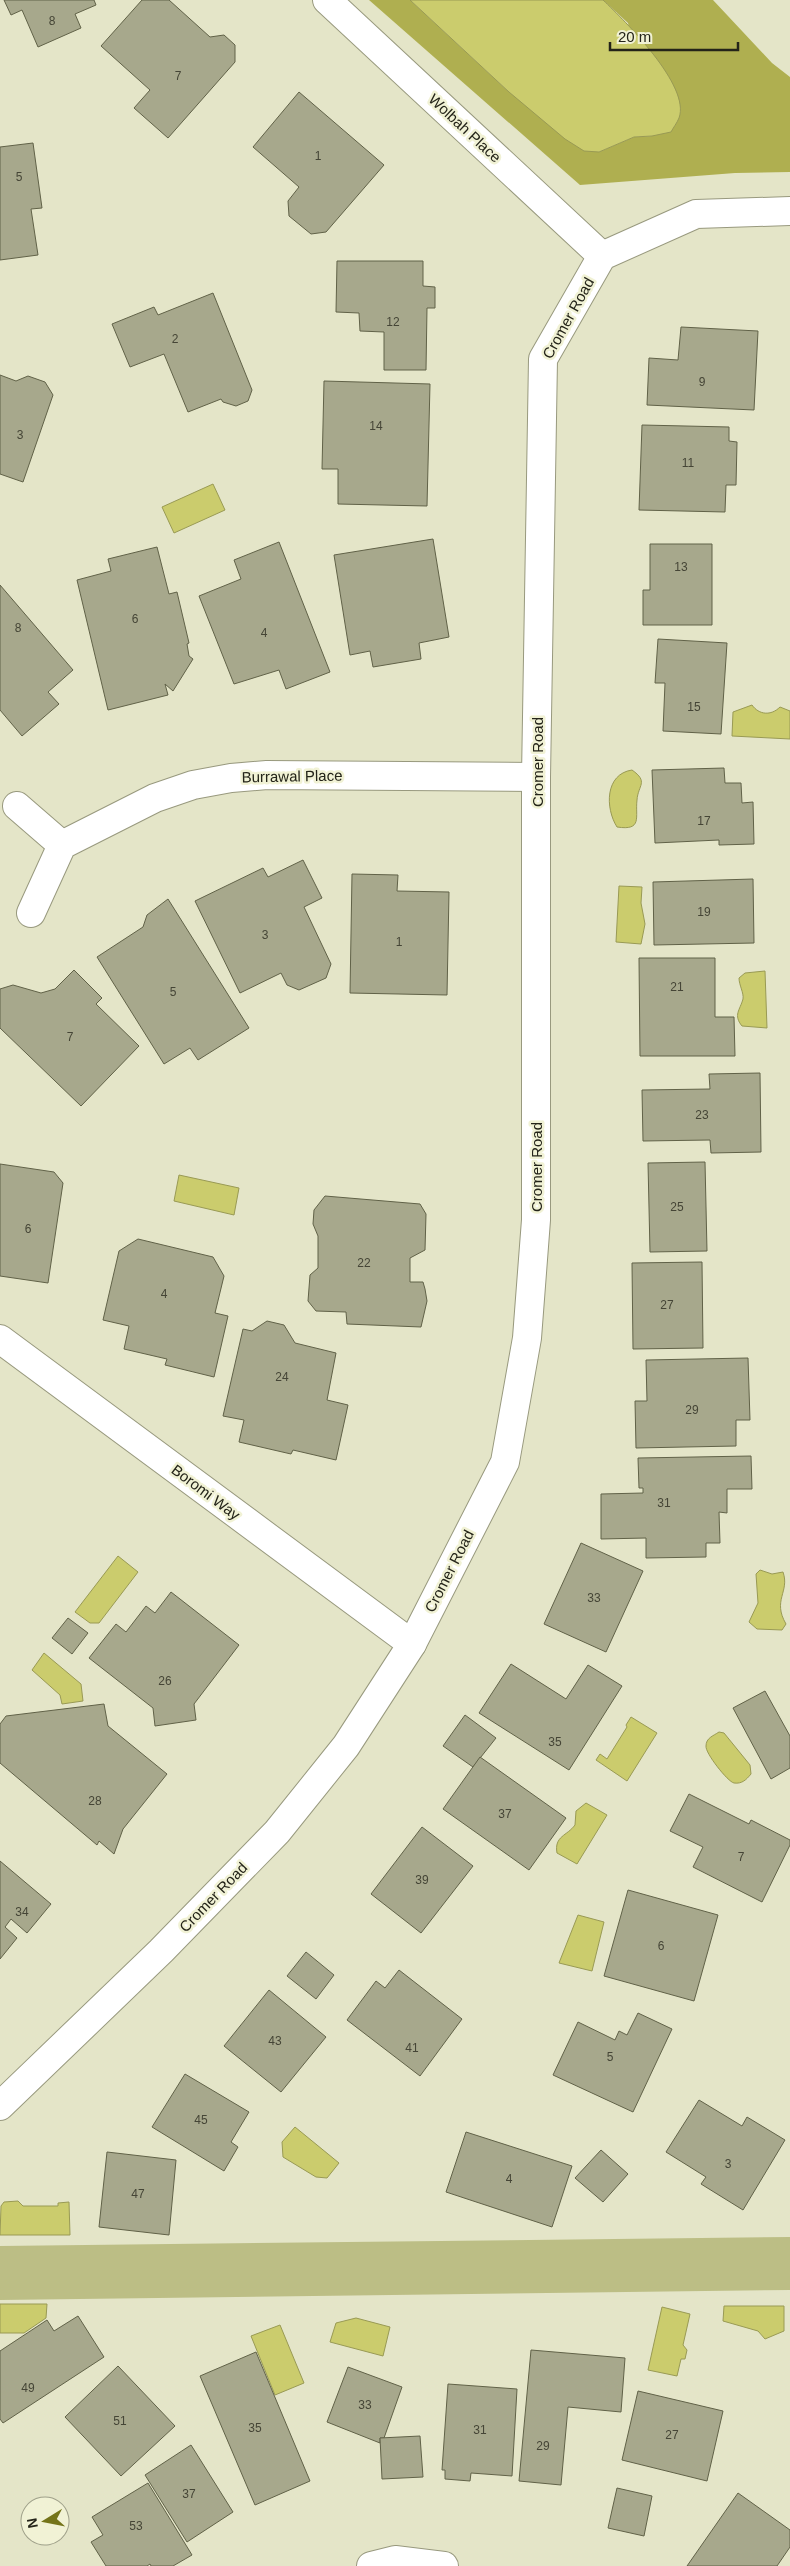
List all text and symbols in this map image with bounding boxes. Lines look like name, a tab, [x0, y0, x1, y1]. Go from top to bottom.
house number: 8	[49, 14, 56, 28]
scale bar	[610, 20, 738, 52]
text: 20 m	[618, 28, 651, 45]
house number: 7	[175, 69, 182, 83]
street label: Wolbah Place	[425, 90, 505, 166]
house number: 1	[315, 149, 322, 163]
house number: 5	[16, 170, 23, 184]
street label: Cromer Road	[539, 275, 597, 361]
house number: 12	[386, 315, 400, 329]
house number: 2	[172, 332, 179, 346]
house number: 9	[699, 375, 706, 389]
house number: 14	[369, 419, 383, 433]
house number: 3	[17, 428, 24, 442]
house number: 11	[682, 456, 695, 470]
house number: 13	[674, 560, 688, 574]
house number: 6	[132, 612, 139, 626]
house number: 8	[15, 621, 22, 635]
house number: 4	[261, 626, 268, 640]
house number: 15	[687, 700, 701, 714]
street label: Cromer Road	[529, 717, 546, 807]
street label: Burrawal Place	[241, 767, 343, 785]
house number: 17	[697, 814, 711, 828]
house number: 19	[697, 905, 711, 919]
house number: 3	[262, 928, 269, 942]
house number: 1	[396, 935, 403, 949]
house number: 21	[670, 980, 684, 994]
house number: 5	[170, 985, 177, 999]
house number: 7	[67, 1030, 74, 1044]
house number: 23	[695, 1108, 709, 1122]
street label: Cromer Road	[528, 1122, 545, 1212]
house number: 25	[670, 1200, 684, 1214]
house number: 6	[25, 1222, 32, 1236]
house number: 22	[357, 1256, 371, 1270]
house number: 4	[161, 1287, 168, 1301]
house number: 27	[660, 1298, 674, 1312]
house number: 24	[275, 1370, 289, 1384]
house number: 29	[685, 1403, 699, 1417]
street label: Boromi Way	[168, 1461, 244, 1523]
house number: 31	[657, 1496, 671, 1510]
street label: Cromer Road	[421, 1527, 477, 1615]
house number: 33	[587, 1591, 601, 1605]
house number: 26	[158, 1674, 172, 1688]
house number: 35	[548, 1735, 562, 1749]
house number: 28	[88, 1794, 102, 1808]
house number: 37	[498, 1807, 512, 1821]
house number: 7	[738, 1850, 745, 1864]
street label: Cromer Road	[176, 1859, 250, 1935]
house number: 39	[415, 1873, 429, 1887]
house number: 34	[15, 1905, 29, 1919]
house number: 6	[658, 1939, 665, 1953]
house number: 43	[268, 2034, 282, 2048]
house number: 41	[405, 2041, 419, 2055]
house number: 5	[607, 2050, 614, 2064]
house number: 45	[194, 2113, 208, 2127]
house number: 3	[725, 2157, 732, 2171]
house number: 4	[506, 2172, 513, 2186]
house number: 47	[131, 2187, 145, 2201]
house number: 49	[21, 2381, 35, 2395]
house number: 33	[358, 2398, 372, 2412]
house number: 51	[113, 2414, 127, 2428]
house number: 35	[248, 2421, 262, 2435]
house number: 31	[473, 2423, 487, 2437]
house number: 27	[665, 2428, 679, 2442]
house number: 29	[536, 2439, 550, 2453]
house number: 37	[182, 2487, 196, 2501]
north arrow	[20, 2496, 70, 2546]
text: N	[23, 2517, 41, 2530]
house number: 53	[129, 2519, 143, 2533]

